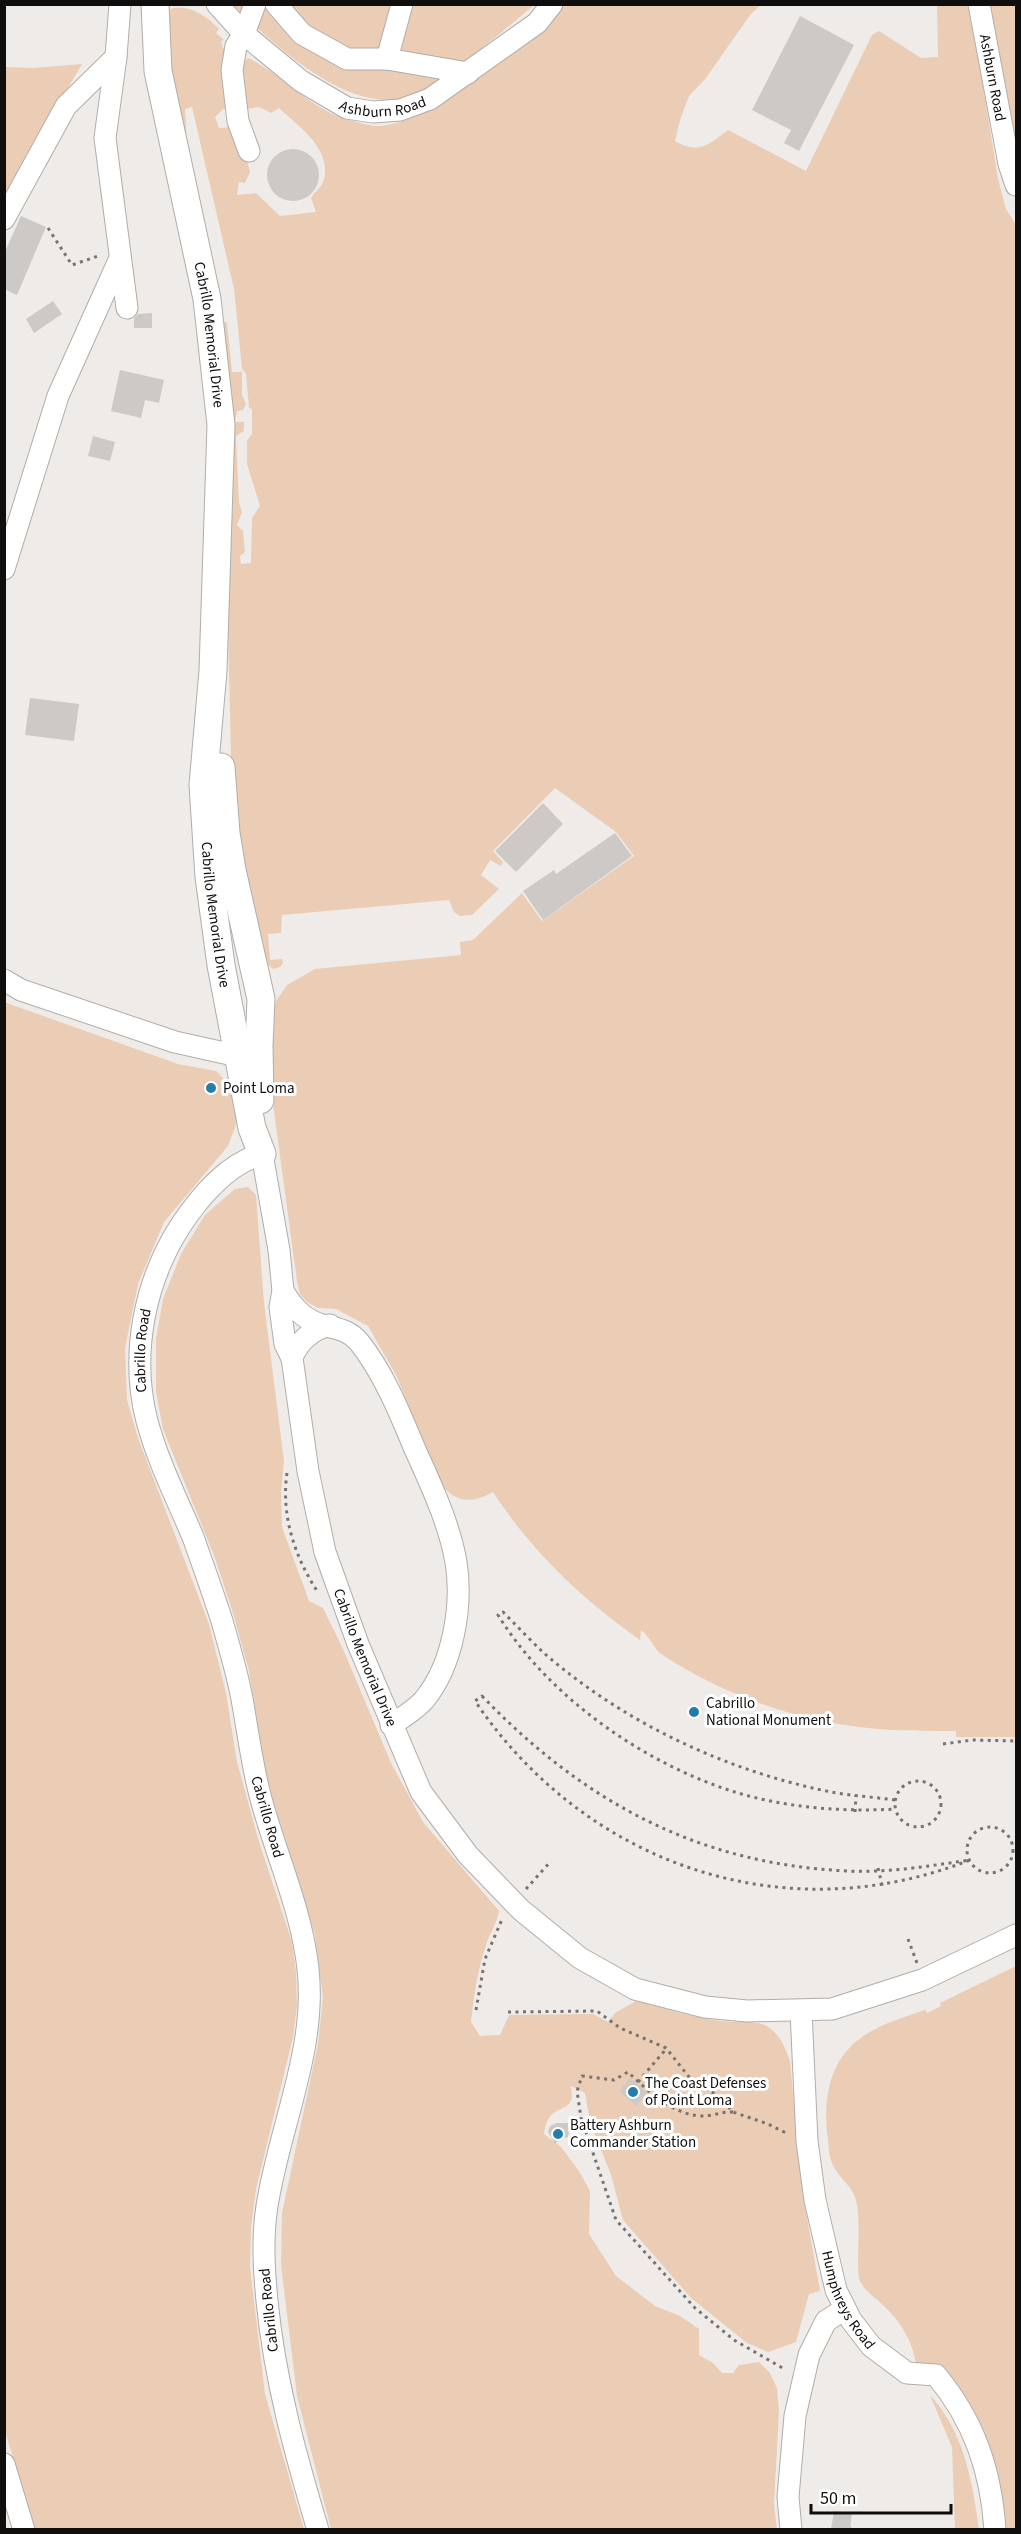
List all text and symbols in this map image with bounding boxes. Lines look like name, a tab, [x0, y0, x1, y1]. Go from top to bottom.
street label: Ashburn Road	[974, 32, 1011, 123]
street label: Ashburn Road	[335, 91, 429, 123]
street label: Cabrillo Memorial Drive	[189, 260, 229, 409]
street label: Cabrillo Memorial Drive	[196, 841, 236, 989]
place label: Point Loma	[223, 1078, 294, 1099]
marker: Point Loma	[204, 1081, 218, 1095]
street label: Cabrillo Road	[129, 1306, 156, 1394]
street label: Cabrillo Memorial Drive	[328, 1586, 402, 1730]
place label: Cabrillo National Monument	[706, 1693, 831, 1731]
marker: Cabrillo National Monument	[687, 1705, 701, 1719]
street label: Cabrillo Road	[245, 1774, 289, 1860]
place label: The Coast Defenses of Point Loma	[645, 2073, 766, 2111]
marker: The Coast Defenses of Point Loma	[626, 2085, 640, 2099]
place label: Battery Ashburn Commander Station	[570, 2115, 696, 2153]
marker: Battery Ashburn Commander Station	[551, 2127, 565, 2141]
street label: Humphreys Road	[817, 2249, 880, 2354]
street label: Cabrillo Road	[254, 2267, 284, 2353]
scale bar	[811, 2477, 950, 2515]
text: 50 m	[820, 2486, 856, 2511]

